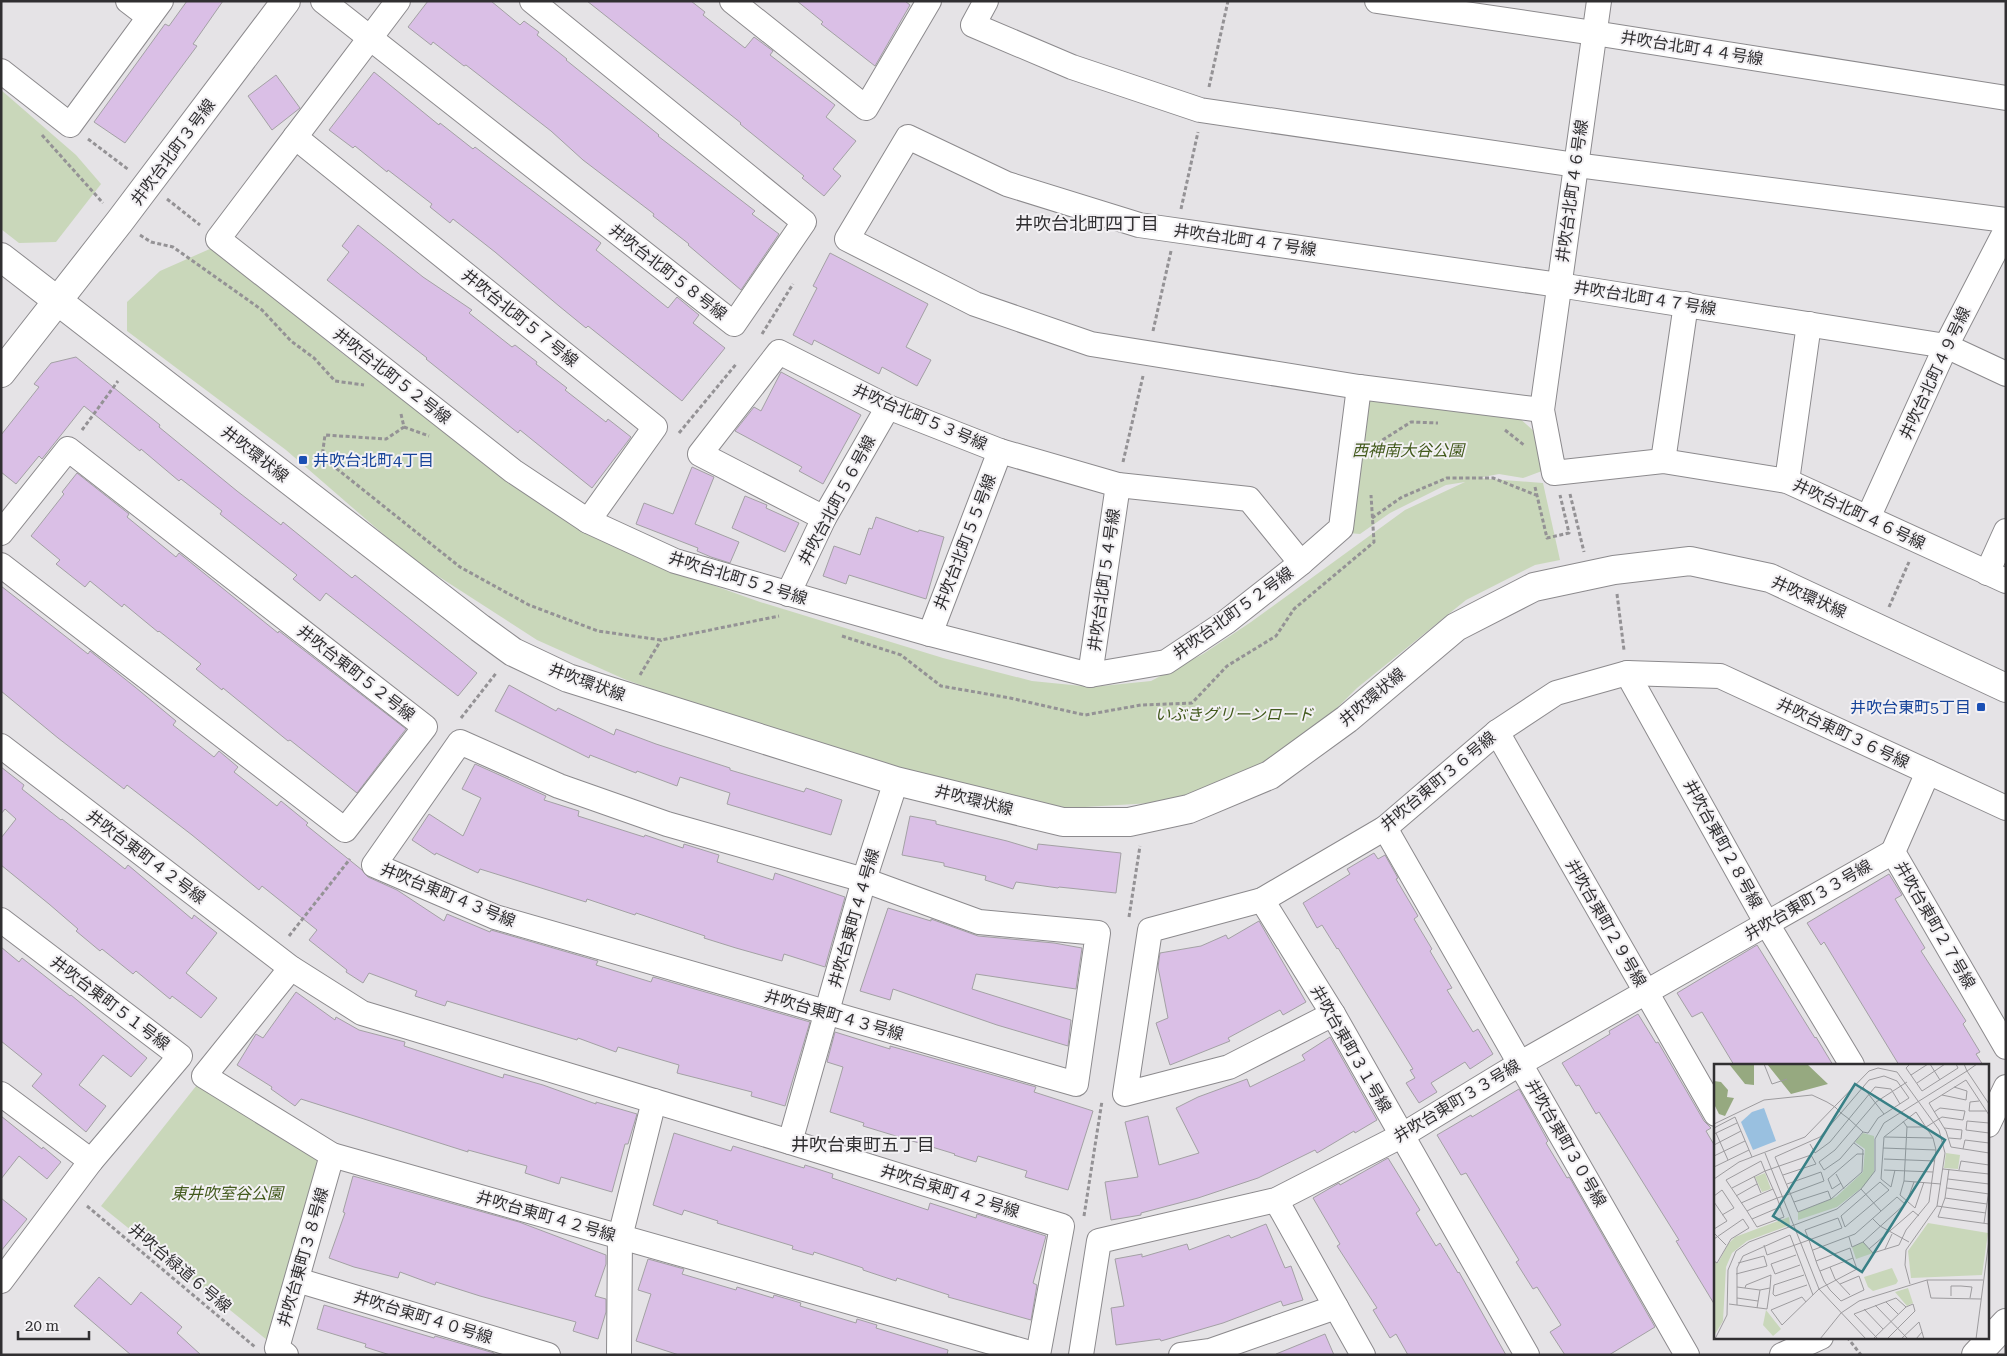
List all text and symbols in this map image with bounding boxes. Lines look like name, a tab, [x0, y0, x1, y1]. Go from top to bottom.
street label: 井吹台北町４４号線	[1619, 27, 1765, 69]
street label: 井吹台北町３号線	[127, 95, 219, 209]
street label: 井吹台北町４６号線	[1553, 118, 1591, 264]
district label: 井吹台北町四丁目	[1015, 213, 1159, 234]
street label: 井吹台北町５８号線	[605, 220, 731, 324]
street label: 井吹台北町４７号線	[1172, 221, 1318, 259]
street label: 井吹台北町５７号線	[458, 265, 582, 371]
street label: 井吹台北町４７号線	[1572, 277, 1718, 319]
street label: 井吹台北町４９号線	[1896, 304, 1974, 442]
street label: 井吹台北町５２号線	[329, 324, 455, 428]
street label: 井吹台北町５３号線	[850, 380, 990, 454]
street label: 井吹環状線	[218, 422, 292, 486]
street label: 井吹台北町５６号線	[795, 432, 879, 568]
park label: 西神南大谷公園	[1352, 441, 1466, 460]
place label: 井吹台北町4丁目	[313, 451, 434, 470]
marker: 井吹台北町4丁目	[297, 454, 309, 466]
street label: 井吹台北町５５号線	[930, 471, 1000, 613]
street label: 井吹台北町４６号線	[1790, 475, 1928, 553]
street label: 井吹台北町５４号線	[1085, 507, 1123, 653]
street label: 井吹台北町５２号線	[666, 548, 810, 608]
street label: 井吹台北町５２号線	[1169, 563, 1297, 663]
street label: 井吹環状線	[1769, 572, 1849, 622]
street label: 井吹台東町５２号線	[293, 621, 419, 725]
street label: 井吹環状線	[546, 659, 628, 705]
street label: 井吹環状線	[1335, 664, 1409, 730]
street label: 井吹台東町３６号線	[1774, 694, 1912, 772]
place label: 井吹台東町5丁目	[1850, 698, 1971, 717]
marker: 井吹台東町5丁目	[1975, 701, 1987, 713]
park label: いぶきグリーンロード	[1154, 705, 1315, 724]
street label: 井吹台東町３６号線	[1377, 727, 1499, 835]
street label: 井吹台東町２８号線	[1680, 776, 1766, 912]
street label: 井吹環状線	[933, 781, 1015, 819]
street label: 井吹台東町４２号線	[83, 806, 209, 908]
street label: 井吹台東町４４号線	[825, 846, 883, 990]
street label: 井吹台東町２９号線	[1562, 856, 1650, 990]
street label: 井吹台東町３３号線	[1741, 856, 1875, 944]
street label: 井吹台東町２７号線	[1891, 858, 1979, 992]
street label: 井吹台東町４３号線	[378, 859, 518, 931]
street label: 井吹台東町５１号線	[47, 952, 173, 1054]
street label: 井吹台東町３１号線	[1307, 982, 1395, 1116]
street label: 井吹台東町４３号線	[762, 986, 906, 1044]
street label: 井吹台東町３３号線	[1390, 1056, 1524, 1146]
inset map	[1714, 1064, 1990, 1338]
street label: 井吹台東町３０号線	[1522, 1076, 1610, 1210]
district label: 井吹台東町五丁目	[791, 1134, 935, 1155]
street label: 井吹台東町４２号線	[878, 1161, 1022, 1221]
park label: 東井吹室谷公園	[171, 1184, 285, 1203]
street label: 井吹台東町３８号線	[274, 1185, 332, 1329]
street label: 井吹台東町４２号線	[474, 1187, 618, 1245]
street label: 井吹台緑道６号線	[125, 1220, 235, 1316]
street label: 井吹台東町４０号線	[351, 1287, 495, 1347]
scale bar	[18, 1308, 89, 1340]
text: 20 m	[25, 1317, 60, 1335]

